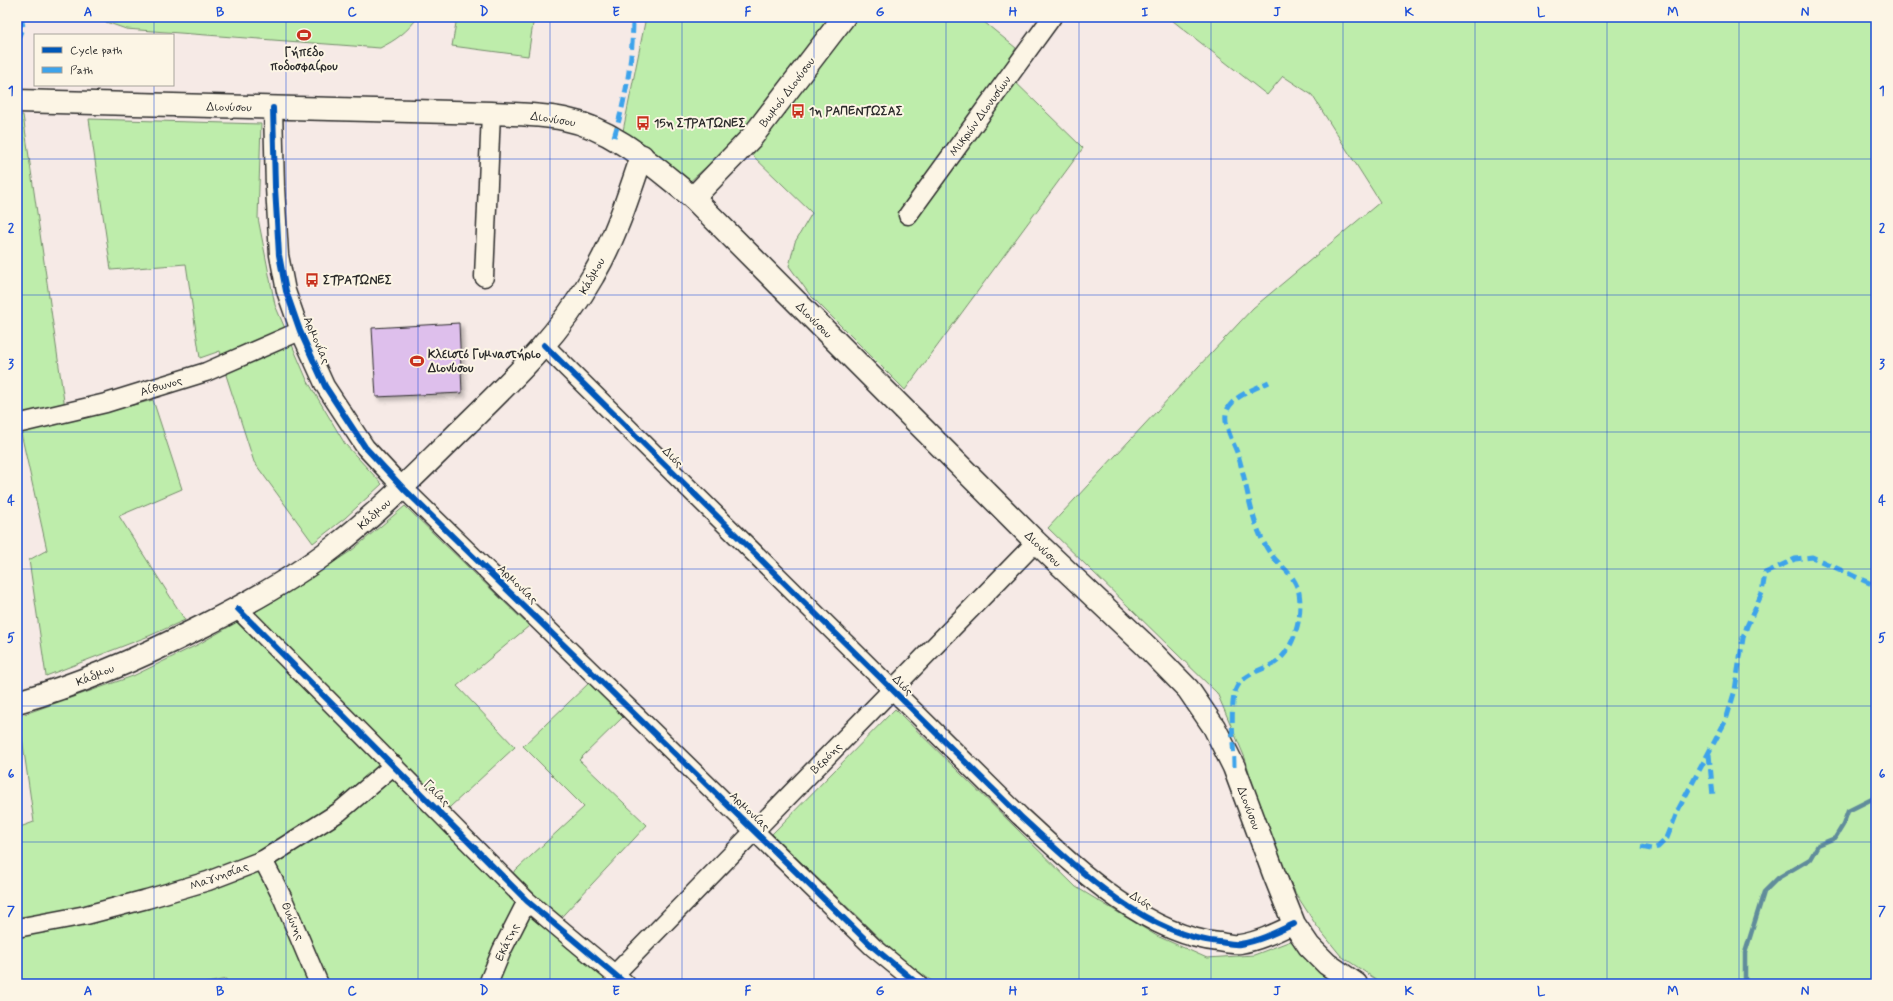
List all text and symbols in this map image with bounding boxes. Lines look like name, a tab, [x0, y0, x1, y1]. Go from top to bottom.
text: A	[84, 4, 92, 21]
text: B	[216, 4, 225, 21]
text: C	[347, 4, 357, 21]
text: D	[480, 4, 489, 21]
text: E	[612, 4, 620, 21]
text: F	[745, 4, 752, 21]
text: G	[876, 4, 885, 21]
text: H	[1009, 4, 1018, 21]
text: I	[1142, 4, 1149, 21]
text: J	[1273, 4, 1281, 21]
text: K	[1404, 4, 1414, 21]
text: L	[1537, 4, 1546, 21]
text: M	[1667, 4, 1679, 21]
text: N	[1801, 4, 1810, 21]
sports icon: Γήπεδο ποδοσφαίρου	[296, 27, 312, 43]
legend	[34, 34, 174, 86]
text: Cycle path	[70, 43, 122, 59]
place label: Γήπεδο ποδοσφαίρου	[270, 45, 338, 75]
street label: Βωμού Διονύσου	[756, 54, 820, 131]
text: Path	[70, 63, 93, 79]
street label: Μικρών Διονυσίων	[946, 73, 1015, 160]
text: 1	[8, 83, 14, 100]
text: 1	[1879, 83, 1885, 100]
street label: Διονύσου	[206, 100, 252, 116]
bus stop icon: 1η ΡΑΠΕΝΤΩΣΑΣ	[790, 103, 806, 119]
place label: 1η ΡΑΠΕΝΤΩΣΑΣ	[809, 104, 903, 120]
street label: Διονύσου	[529, 109, 577, 132]
bus stop icon: 15η ΣΤΡΑΤΩΝΕΣ	[635, 115, 651, 131]
place label: 15η ΣΤΡΑΤΩΝΕΣ	[654, 116, 746, 132]
text: 2	[8, 220, 15, 237]
text: 2	[1879, 220, 1886, 237]
street label: Κάδμου	[576, 255, 610, 298]
bus stop icon: ΣΤΡΑΤΩΝΕΣ	[304, 272, 320, 288]
place label: ΣΤΡΑΤΩΝΕΣ	[323, 273, 392, 289]
street label: Διονύσου	[792, 299, 835, 343]
street label: Αρμονίας	[299, 314, 333, 367]
place label: Κλειστό Γυμναστήριο Διονύσου	[427, 347, 541, 377]
sports icon: Κλειστό Γυμναστήριο Διονύσου	[409, 353, 425, 369]
text: 3	[8, 356, 14, 373]
text: 3	[1879, 356, 1885, 373]
street label: Αίθωνος	[138, 373, 184, 401]
street label: Διός	[658, 444, 686, 472]
text: 4	[7, 493, 15, 510]
text: 4	[1878, 493, 1886, 510]
street label: Κάδμου	[355, 495, 395, 534]
street label: Διονύσου	[1020, 528, 1065, 572]
street label: Αρμονίας	[494, 561, 541, 608]
text: 5	[7, 630, 15, 647]
text: 5	[1878, 630, 1886, 647]
street label: Κάδμου	[74, 661, 117, 691]
street label: Διός	[888, 672, 916, 700]
street label: Βερόης	[808, 740, 846, 778]
text: 6	[8, 766, 15, 783]
text: 6	[1879, 766, 1886, 783]
street label: Γαίας	[420, 777, 453, 811]
street label: Διονύσου	[1232, 784, 1264, 833]
street label: Αρμονίας	[726, 788, 773, 835]
street label: Μαγνησίας	[188, 859, 251, 895]
street label: Διός	[1126, 888, 1155, 914]
street label: Θυώνης	[277, 900, 308, 943]
text: 7	[7, 903, 15, 920]
text: 7	[1878, 903, 1886, 920]
street label: Εκάτης	[492, 921, 524, 964]
text: A	[84, 983, 92, 1000]
text: B	[216, 983, 225, 1000]
text: C	[347, 983, 357, 1000]
text: D	[480, 983, 489, 1000]
text: E	[612, 983, 620, 1000]
text: F	[745, 983, 752, 1000]
text: G	[876, 983, 885, 1000]
text: H	[1009, 983, 1018, 1000]
text: I	[1142, 983, 1149, 1000]
text: J	[1273, 983, 1281, 1000]
text: K	[1404, 983, 1414, 1000]
text: L	[1537, 983, 1546, 1000]
text: M	[1667, 983, 1679, 1000]
text: N	[1801, 983, 1810, 1000]

